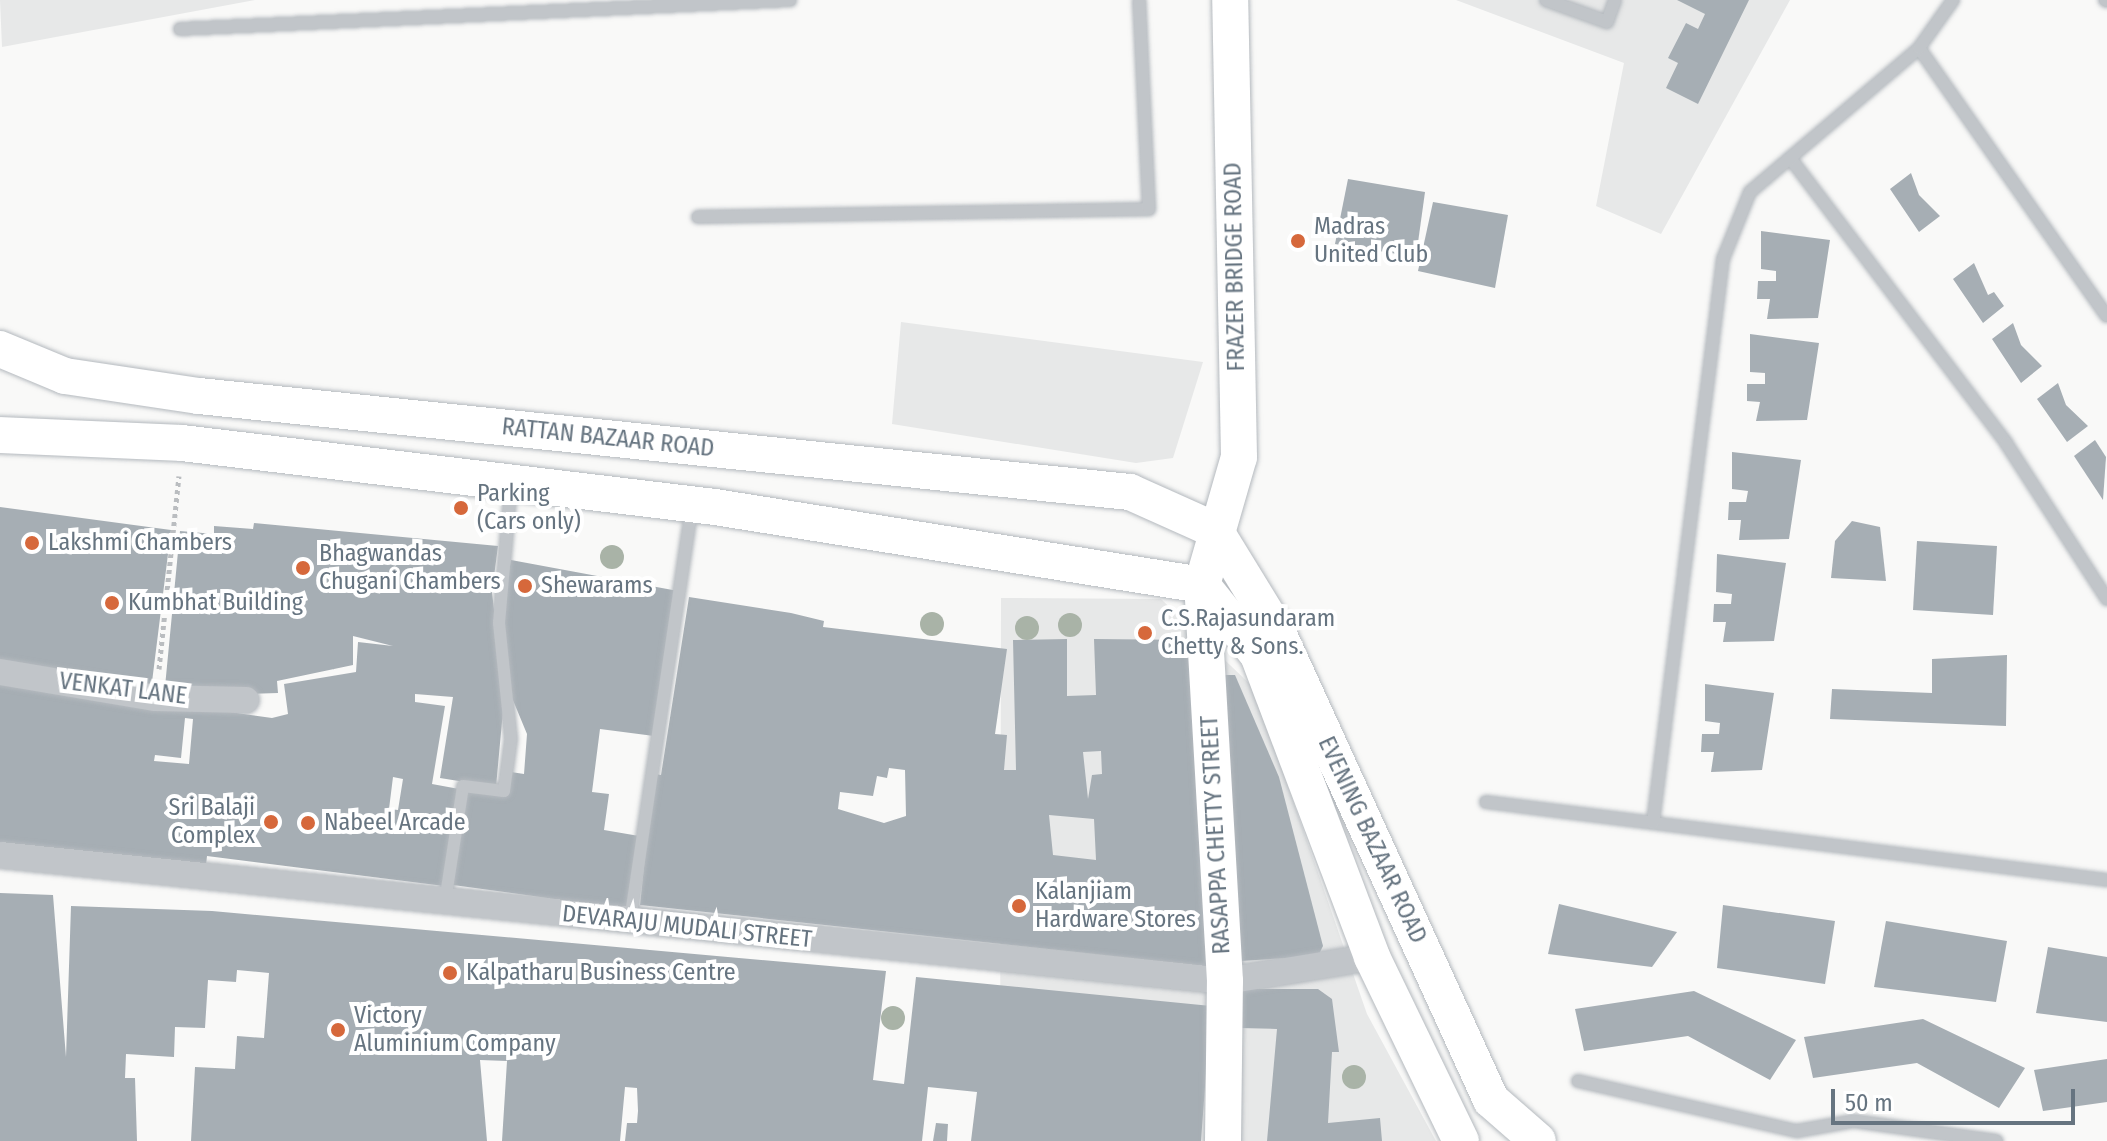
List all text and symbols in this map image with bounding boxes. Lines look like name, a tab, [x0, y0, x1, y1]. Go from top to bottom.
street label: FRAZER BRIDGE ROAD	[1219, 162, 1251, 372]
place label: Madras United Club	[1314, 213, 1428, 269]
marker: Madras United Club	[1289, 232, 1307, 250]
street label: RATTAN BAZAAR ROAD	[500, 413, 716, 463]
place label: Parking (Cars only)	[477, 480, 581, 536]
marker: Parking (Cars only)	[452, 499, 470, 517]
place label: Lakshmi Chambers	[48, 529, 232, 557]
marker: Lakshmi Chambers	[23, 534, 41, 552]
place label: Bhagwandas Chugani Chambers	[319, 540, 501, 596]
marker: Bhagwandas Chugani Chambers	[294, 559, 312, 577]
place label: Shewarams	[541, 572, 653, 600]
marker: Shewarams	[516, 577, 534, 595]
place label: Kumbhat Building	[128, 589, 303, 617]
marker: Kumbhat Building	[103, 594, 121, 612]
place label: C.S.Rajasundaram Chetty & Sons.	[1161, 605, 1335, 661]
marker: C.S.Rajasundaram Chetty & Sons.	[1136, 624, 1154, 642]
street label: VENKAT LANE	[58, 667, 188, 711]
street label: RASAPPA CHETTY STREET	[1195, 715, 1237, 955]
street label: EVENING BAZAAR ROAD	[1311, 732, 1433, 948]
place label: Sri Balaji Complex	[169, 794, 255, 850]
place label: Nabeel Arcade	[324, 809, 466, 837]
marker: Sri Balaji Complex	[262, 813, 280, 831]
marker: Nabeel Arcade	[299, 814, 317, 832]
place label: Kalanjiam Hardware Stores	[1035, 878, 1196, 934]
marker: Kalanjiam Hardware Stores	[1010, 897, 1028, 915]
street label: DEVARAJU MUDALI STREET	[561, 900, 813, 954]
place label: Kalpatharu Business Centre	[466, 959, 736, 987]
marker: Kalpatharu Business Centre	[441, 964, 459, 982]
place label: Victory Aluminium Company	[354, 1002, 556, 1058]
marker: Victory Aluminium Company	[329, 1021, 347, 1039]
scale bar	[1835, 1073, 2079, 1123]
text: 50 m	[1845, 1089, 1893, 1117]

